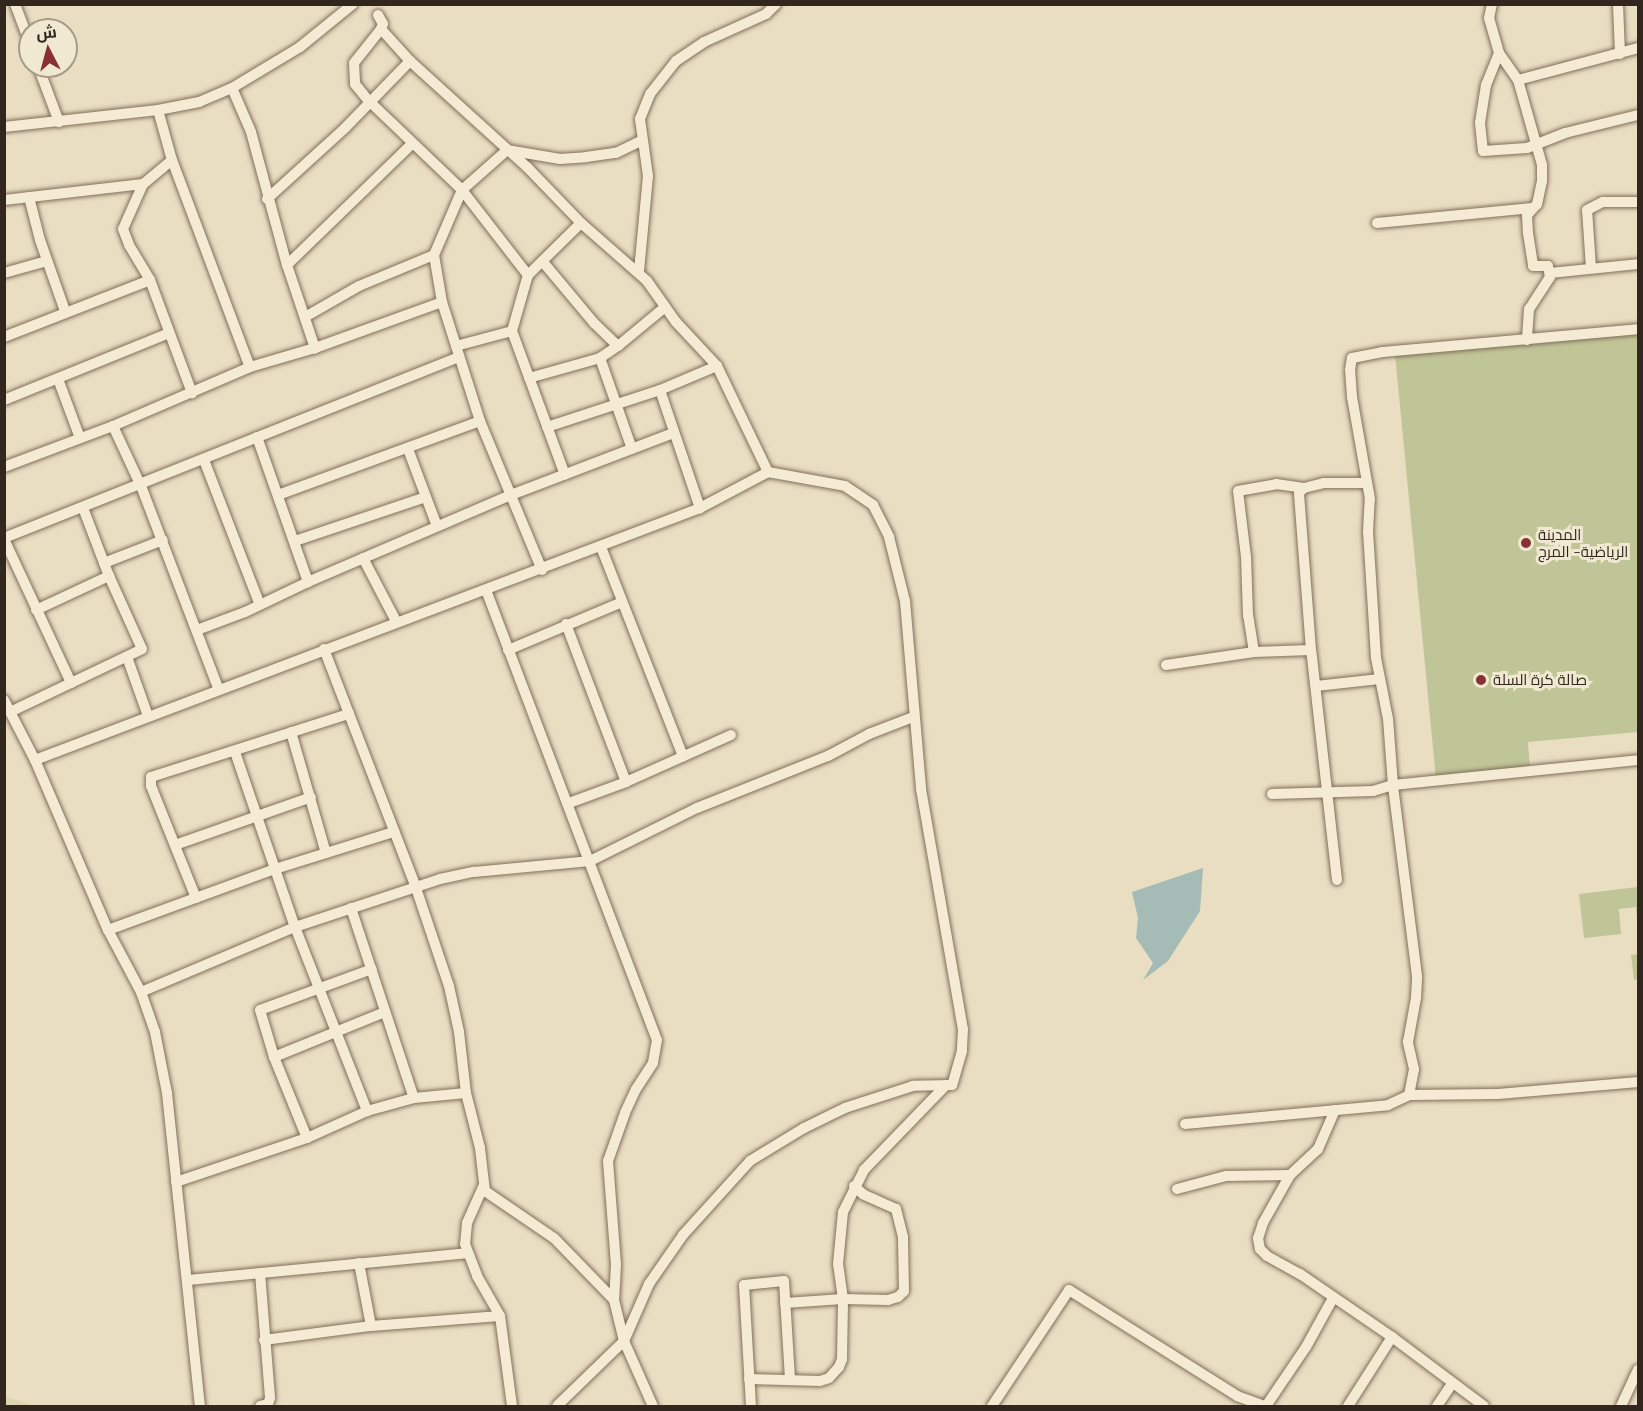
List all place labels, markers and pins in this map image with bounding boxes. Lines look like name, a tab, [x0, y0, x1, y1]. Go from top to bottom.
place label: المدينة الرياضية- المرج	[1538, 525, 1628, 560]
marker: المدينة الرياضية- المرج	[1519, 536, 1533, 550]
place label: صالة كرة السلة	[1493, 671, 1587, 689]
marker: صالة كرة السلة	[1474, 673, 1488, 687]

